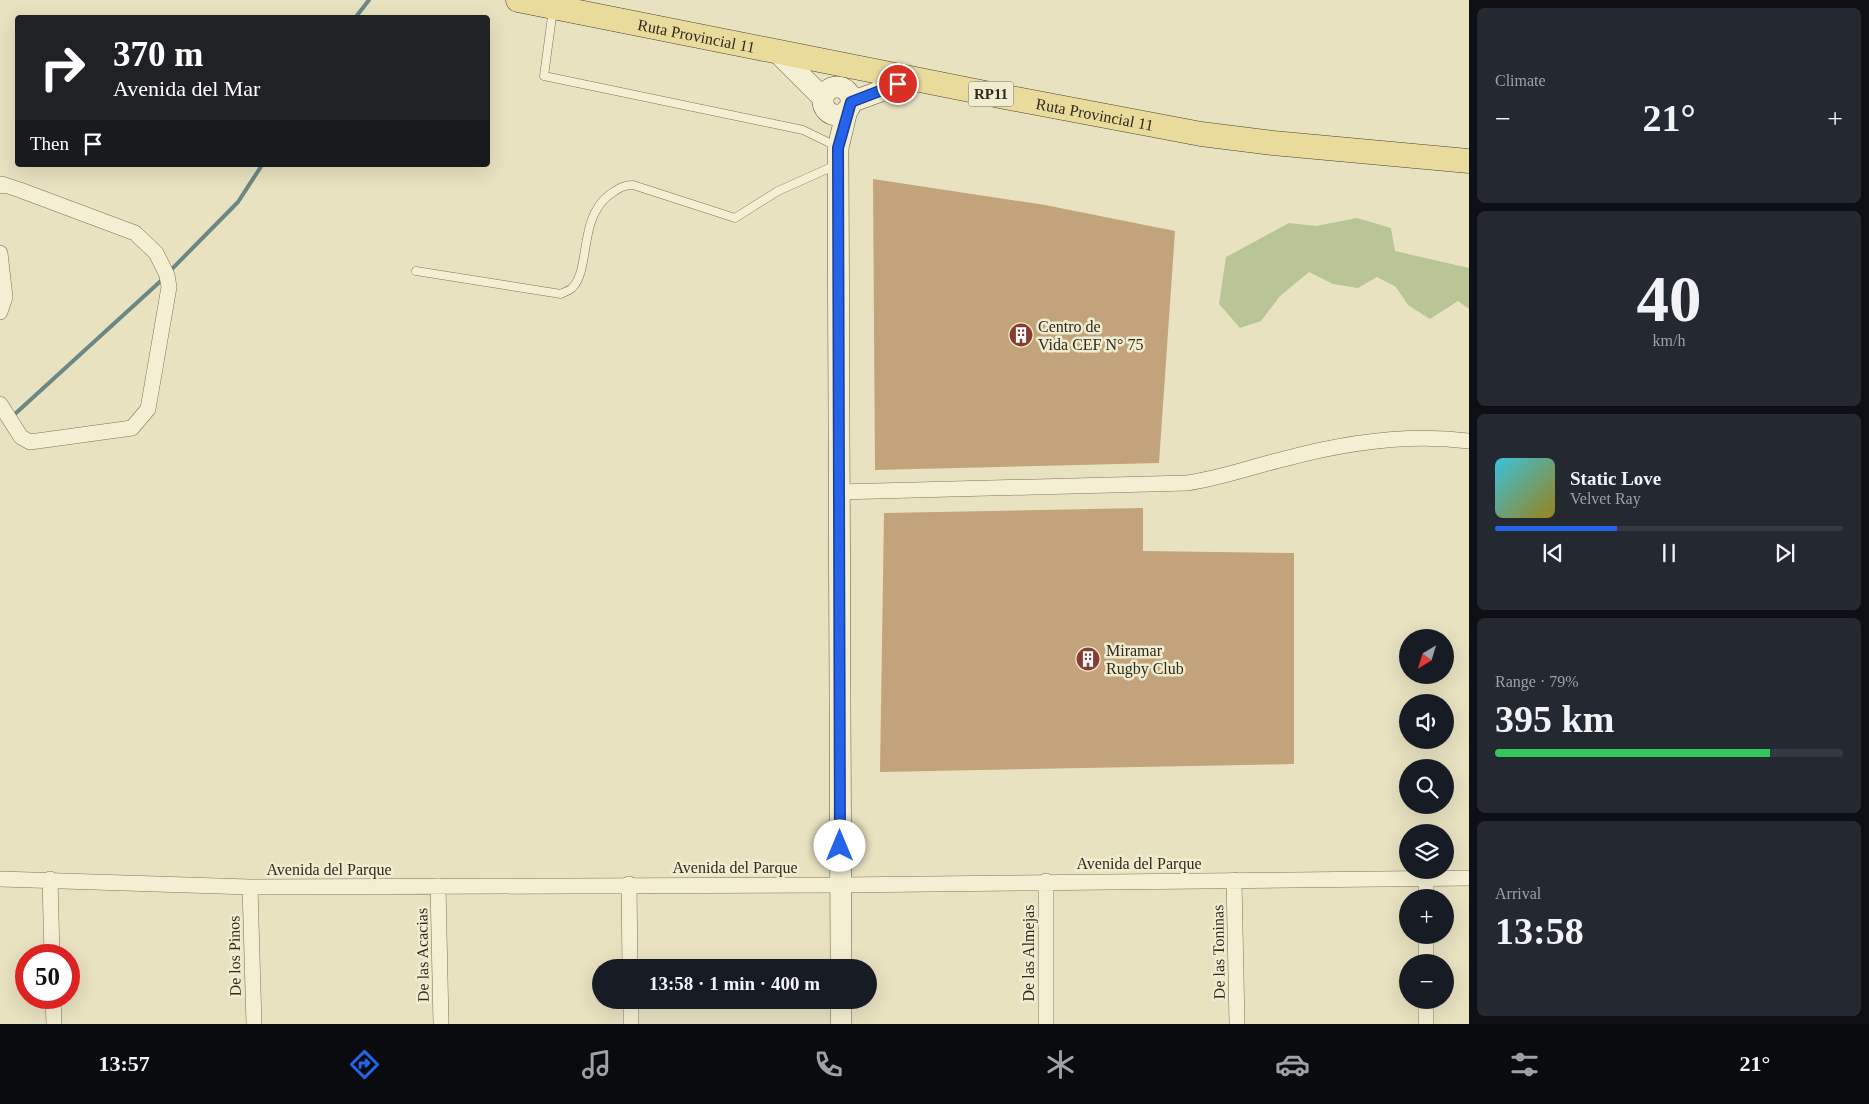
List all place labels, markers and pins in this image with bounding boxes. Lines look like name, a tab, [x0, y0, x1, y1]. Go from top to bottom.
pin	[877, 63, 919, 105]
place label: Centro de Vida CEF N° 75	[1038, 318, 1143, 353]
building icon: Centro de Vida CEF N° 75	[1008, 322, 1034, 348]
place label: Miramar Rugby Club	[1106, 642, 1184, 678]
building icon: Miramar Rugby Club	[1075, 646, 1101, 672]

